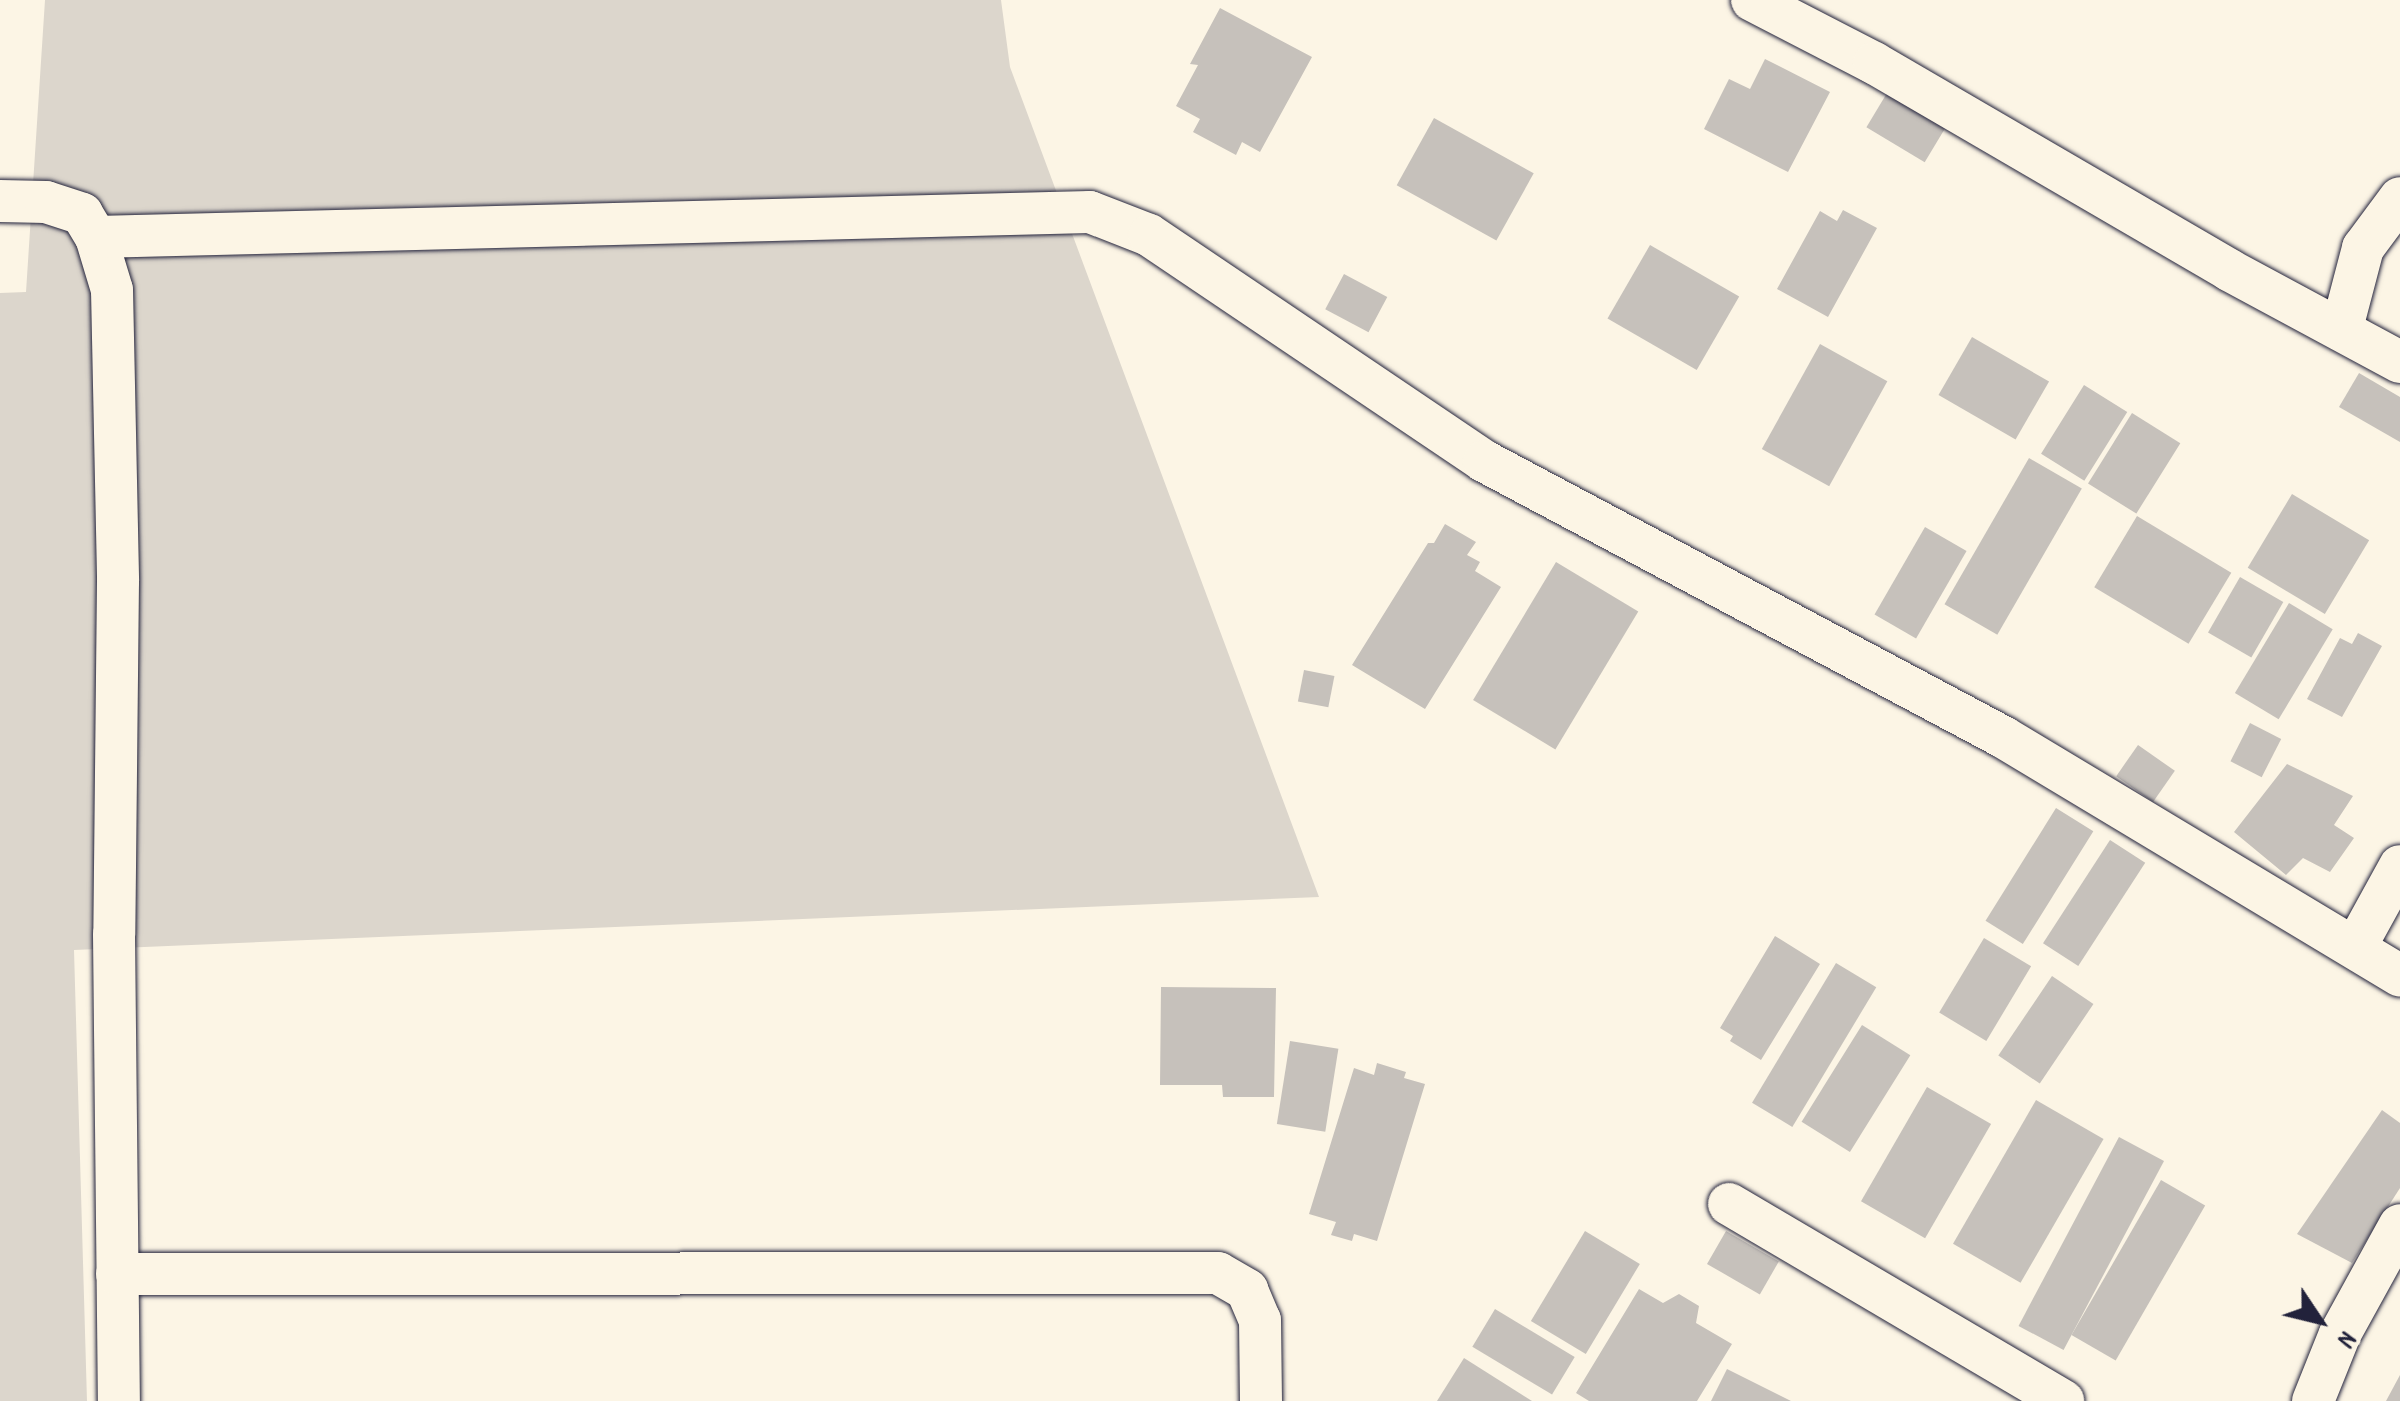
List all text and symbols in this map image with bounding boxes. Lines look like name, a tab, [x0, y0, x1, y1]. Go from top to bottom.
north arrow	[2270, 1271, 2370, 1371]
text: N	[2324, 1321, 2365, 1355]

